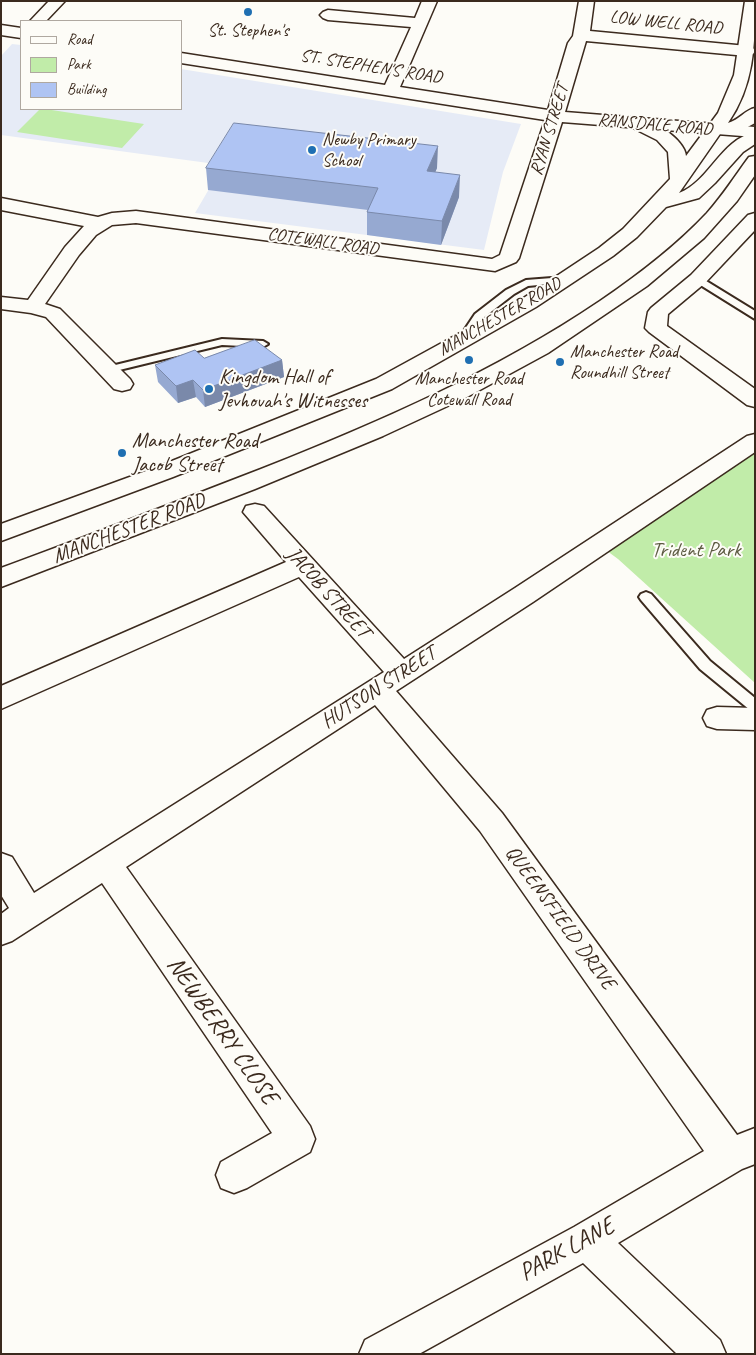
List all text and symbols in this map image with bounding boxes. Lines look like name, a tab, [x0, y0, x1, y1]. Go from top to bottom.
marker: St. Stephen's	[242, 6, 254, 18]
street label: LOW WELL ROAD	[609, 6, 723, 40]
legend	[20, 20, 182, 110]
place label: St. Stephen's	[207, 20, 289, 42]
text: Road	[67, 30, 92, 49]
street label: ST. STEPHEN'S ROAD	[298, 45, 444, 89]
text: Park	[67, 55, 91, 74]
text: Building	[67, 80, 106, 99]
street label: RYAN STREET	[526, 82, 574, 178]
street label: RANSDALE ROAD	[597, 109, 713, 141]
place label: Newby Primary School	[322, 129, 416, 172]
marker: Newby Primary School	[306, 144, 318, 156]
street label: COTEWALL ROAD	[266, 224, 380, 260]
street label: MANCHESTER ROAD	[435, 273, 565, 361]
place label: Manchester Road Roundhill Street	[570, 341, 678, 384]
marker: Manchester Road Cotewall Road	[463, 354, 475, 366]
marker: Manchester Road Roundhill Street	[554, 356, 566, 368]
place label: Kingdom Hall of Jevhovah's Witnesses	[219, 364, 367, 414]
place label: Manchester Road Cotewall Road	[415, 368, 523, 410]
marker: Kingdom Hall of Jevhovah's Witnesses	[203, 383, 215, 395]
place label: Manchester Road Jacob Street	[132, 428, 258, 478]
marker: Manchester Road Jacob Street	[116, 447, 128, 459]
street label: MANCHESTER ROAD	[49, 488, 209, 570]
park label: Trident Park	[651, 537, 741, 563]
street label: JACOB STREET	[280, 542, 376, 644]
street label: HUTSON STREET	[317, 641, 441, 735]
street label: QUEENSFIELD DRIVE	[499, 841, 621, 995]
street label: NEWBERRY CLOSE	[160, 951, 284, 1111]
street label: PARK LANE	[514, 1212, 620, 1288]

